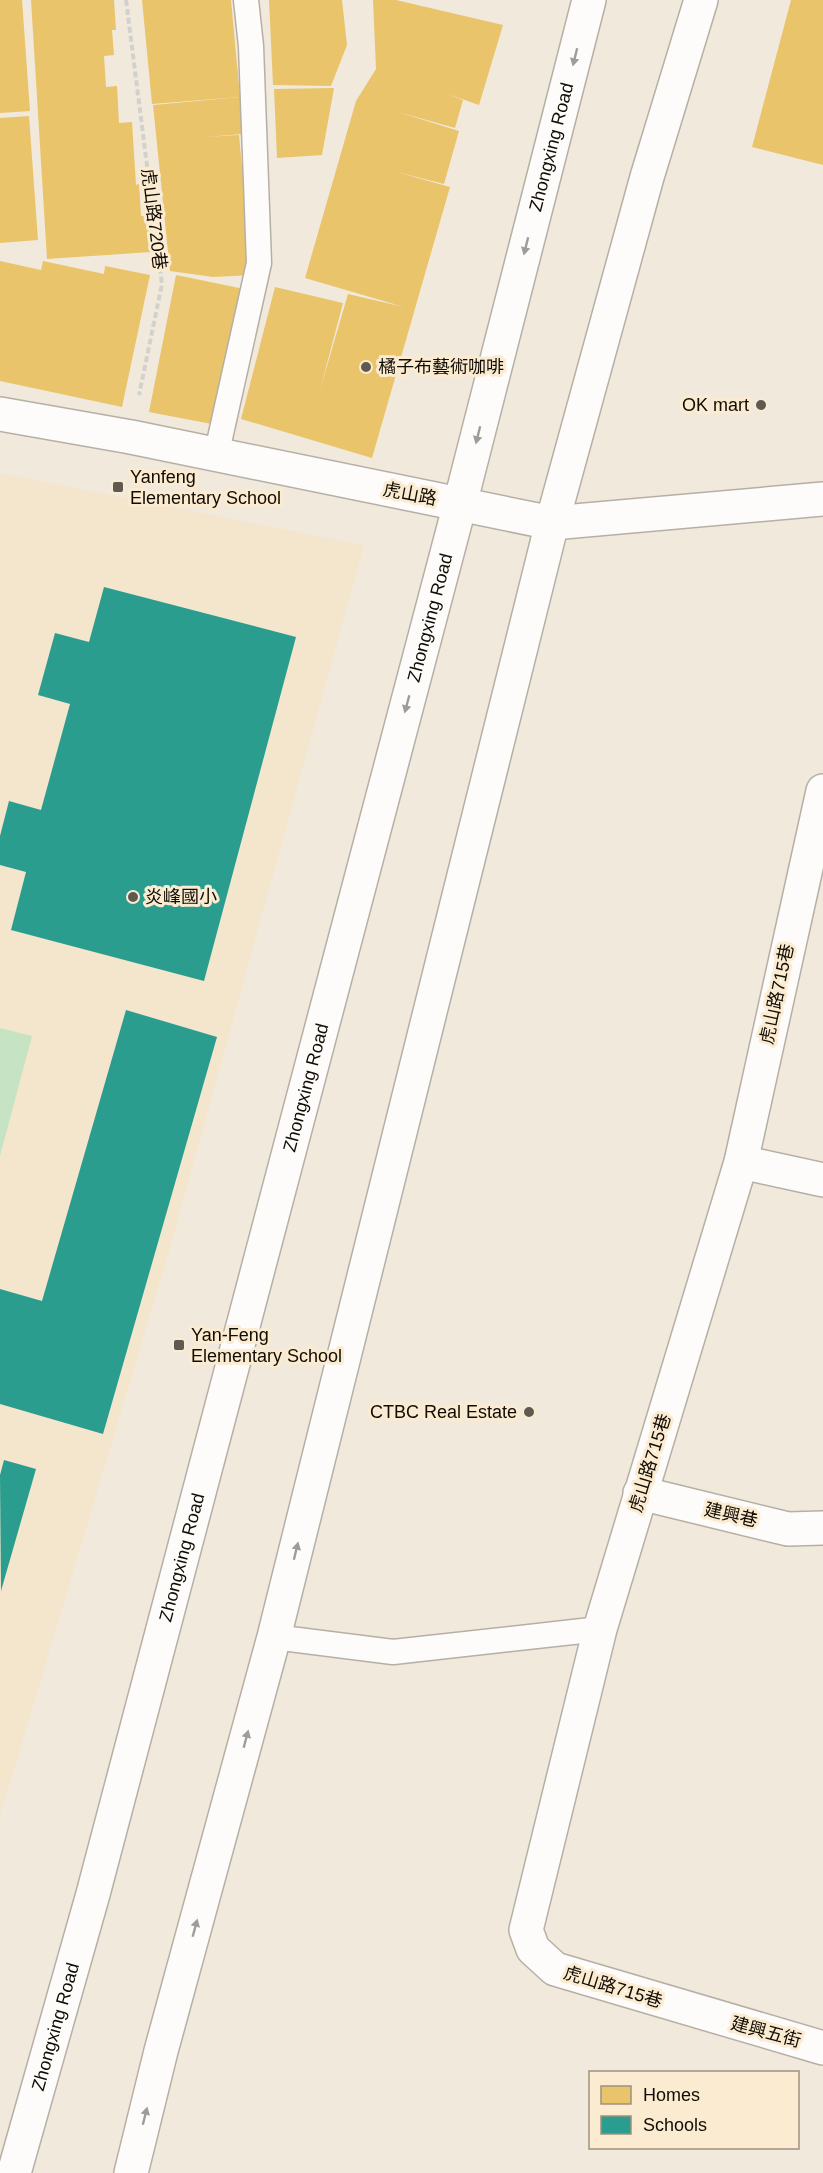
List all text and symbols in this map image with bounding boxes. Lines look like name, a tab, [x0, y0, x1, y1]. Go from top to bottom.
one-way arrow	[569, 48, 579, 66]
street label: Zhongxing Road	[525, 81, 577, 214]
street label: 虎山路720巷	[138, 167, 170, 271]
one-way arrow	[521, 236, 531, 255]
place label: 橘子布藝術咖啡	[378, 357, 504, 377]
marker: 橘子布藝術咖啡	[359, 360, 373, 374]
place label: OK mart	[682, 395, 749, 415]
marker: OK mart	[754, 398, 768, 412]
one-way arrow	[473, 425, 483, 444]
place label: Yanfeng Elementary School	[130, 467, 281, 508]
street label: 虎山路	[382, 479, 438, 509]
marker: Yanfeng Elementary School	[111, 480, 125, 494]
street label: Zhongxing Road	[403, 551, 457, 684]
one-way arrow	[402, 695, 412, 714]
place label: 炎峰國小	[145, 887, 217, 907]
marker: 炎峰國小	[126, 890, 140, 904]
street label: 虎山路715巷	[757, 942, 797, 1046]
street label: Zhongxing Road	[279, 1021, 332, 1154]
place label: Yan-Feng Elementary School	[191, 1325, 342, 1366]
marker: Yan-Feng Elementary School	[172, 1338, 186, 1352]
place label: CTBC Real Estate	[370, 1402, 517, 1422]
marker: CTBC Real Estate	[522, 1405, 536, 1419]
street label: 虎山路715巷	[626, 1411, 674, 1515]
street label: Zhongxing Road	[155, 1491, 208, 1624]
street label: 建興巷	[702, 1499, 760, 1531]
one-way arrow	[291, 1542, 301, 1560]
one-way arrow	[242, 1730, 251, 1748]
one-way arrow	[190, 1918, 200, 1937]
street label: Zhongxing Road	[28, 1960, 83, 2093]
street label: 虎山路715巷	[561, 1963, 665, 2011]
street label: 建興五街	[729, 2013, 803, 2051]
legend	[589, 2071, 799, 2149]
text: Homes	[643, 2085, 700, 2105]
one-way arrow	[141, 2106, 150, 2125]
text: Schools	[643, 2115, 707, 2135]

